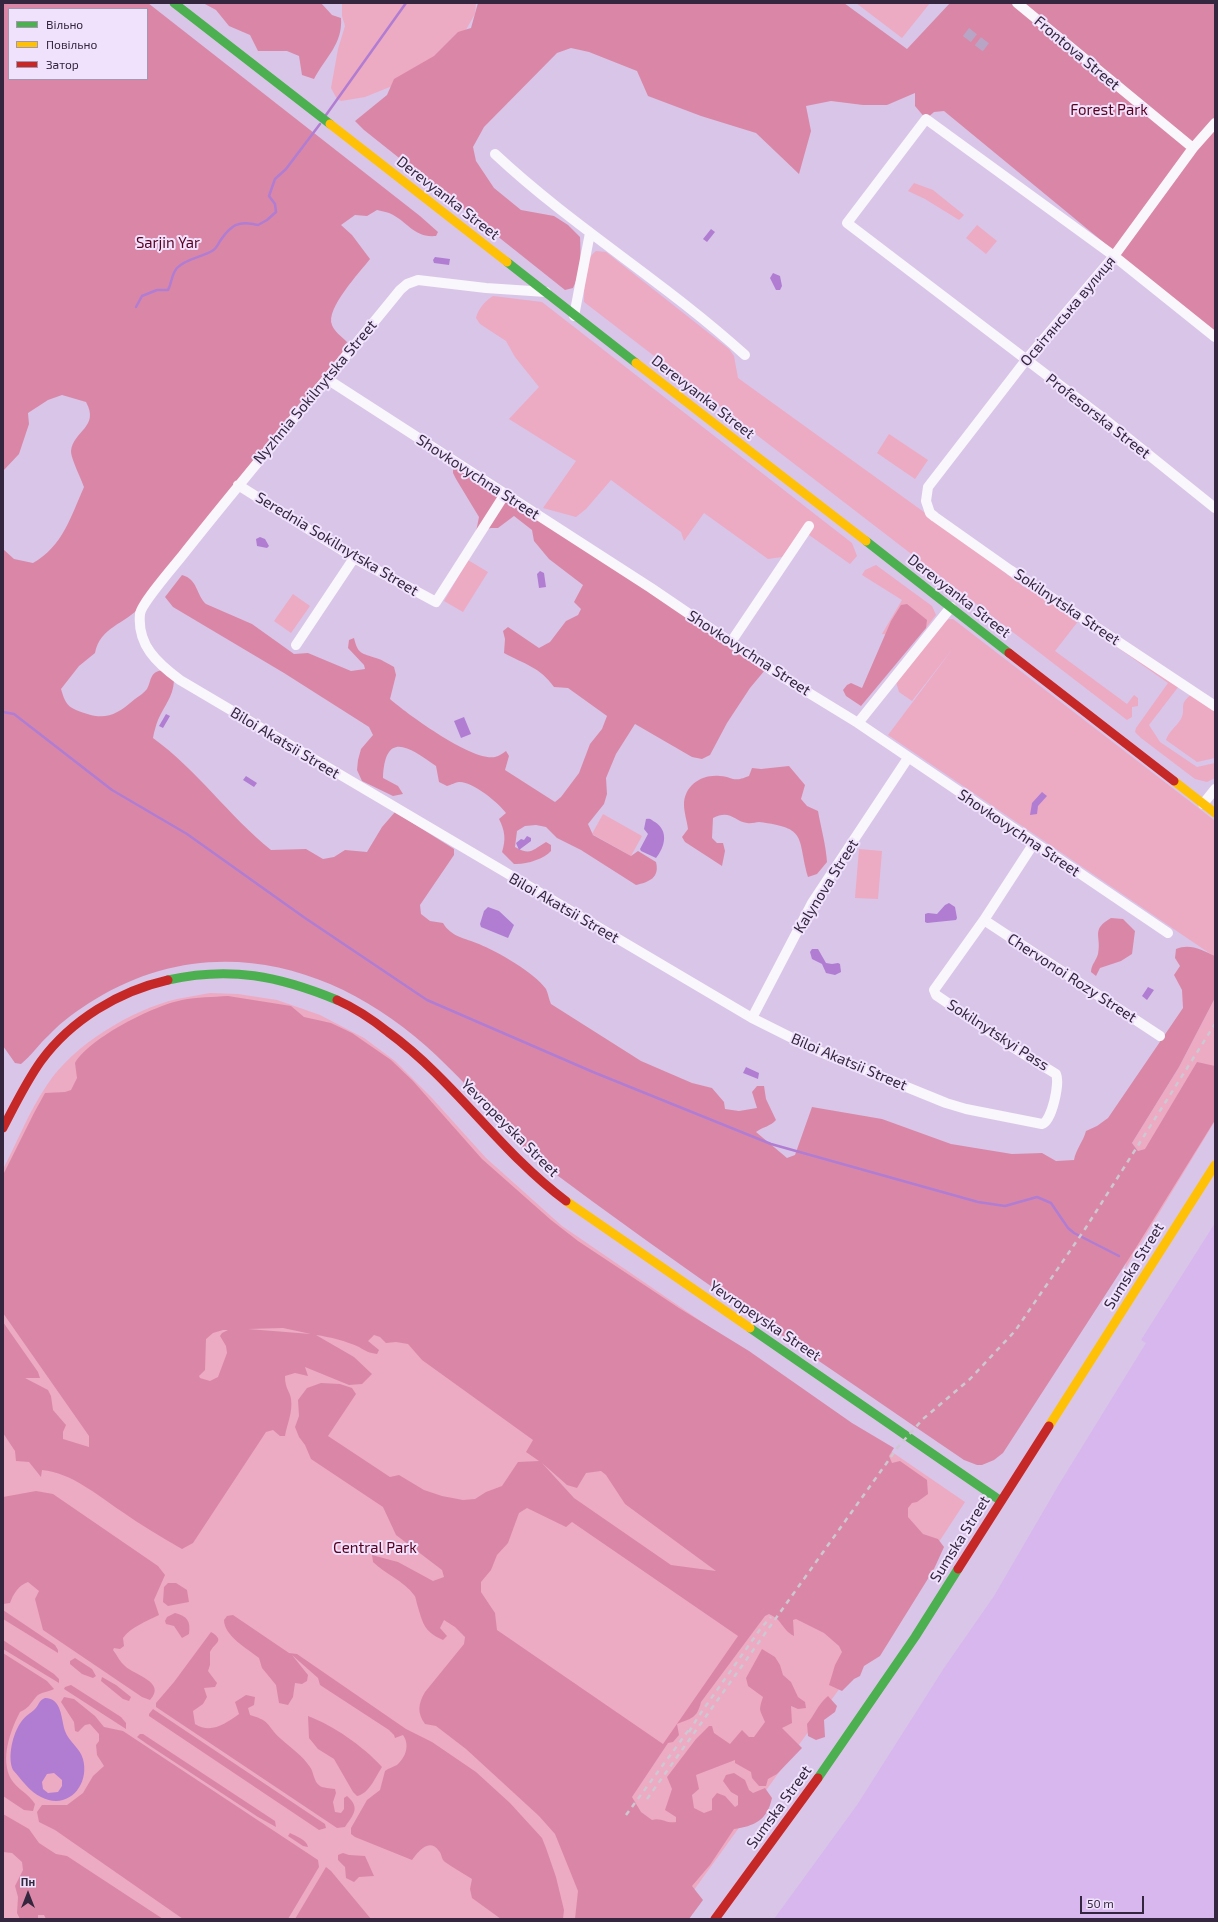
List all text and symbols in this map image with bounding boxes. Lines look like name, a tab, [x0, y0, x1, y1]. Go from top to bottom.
legend	[8, 8, 148, 80]
street label: Frontova Street	[1031, 12, 1123, 94]
text: Вільно	[46, 17, 83, 31]
text: Повільно	[46, 37, 97, 51]
text: Затор	[46, 57, 79, 71]
park label: Forest Park	[1070, 101, 1148, 119]
street label: Derevyanka Street	[393, 152, 503, 244]
park label: Sarjin Yar	[136, 234, 200, 252]
street label: Освітянська вулиця	[1017, 252, 1119, 370]
street label: Nyzhnia Sokilnytska Street	[249, 316, 381, 468]
street label: Derevyanka Street	[648, 351, 758, 443]
street label: Profesorska Street	[1042, 370, 1154, 462]
street label: Shovkovychna Street	[413, 430, 543, 524]
street label: Serednia Sokilnytska Street	[252, 488, 422, 600]
street label: Derevyanka Street	[904, 550, 1014, 642]
street label: Sokilnytska Street	[1011, 565, 1123, 649]
street label: Shovkovychna Street	[684, 606, 814, 700]
street label: Biloi Akatsii Street	[227, 703, 343, 783]
street label: Shovkovychna Street	[955, 786, 1083, 880]
street label: Kalynova Street	[790, 836, 862, 936]
street label: Biloi Akatsii Street	[506, 869, 622, 947]
street label: Chervonoi Rozy Street	[1004, 930, 1140, 1026]
street label: Sokilnytskyi Pass	[944, 995, 1052, 1075]
street label: Biloi Akatsii Street	[788, 1029, 910, 1095]
street label: Yevropeyska Street	[457, 1075, 563, 1181]
street label: Sumska Street	[1100, 1219, 1168, 1313]
street label: Yevropeyska Street	[706, 1277, 824, 1365]
street label: Sumska Street	[926, 1492, 994, 1586]
park label: Central Park	[333, 1539, 417, 1557]
street label: Sumska Street	[743, 1762, 815, 1852]
north arrow	[8, 1874, 48, 1914]
text: Пн	[21, 1875, 35, 1888]
scale bar	[1082, 1888, 1146, 1914]
text: 50 m	[1087, 1896, 1114, 1910]

